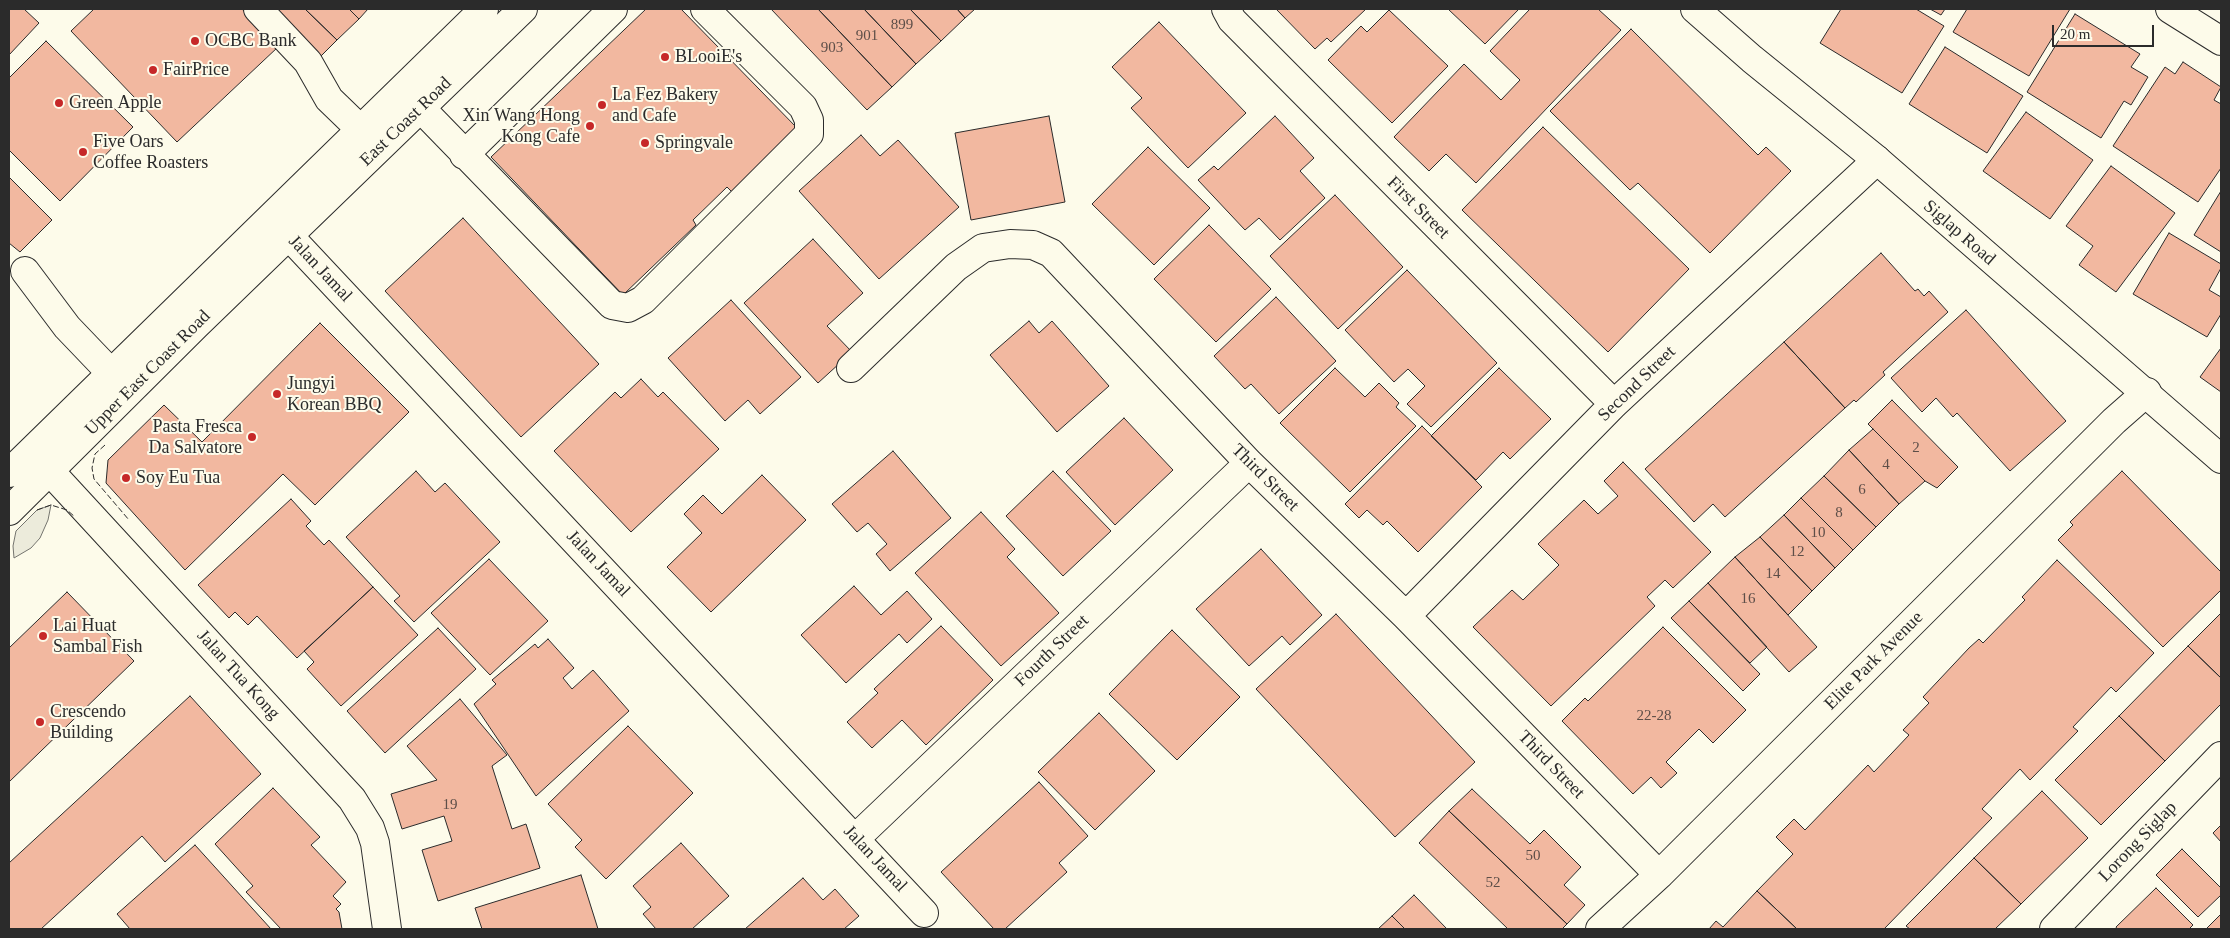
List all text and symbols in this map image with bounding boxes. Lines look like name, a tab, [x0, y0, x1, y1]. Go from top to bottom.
scale bar	[2055, 15, 2158, 47]
house number: 899	[891, 16, 913, 34]
text: 20 m	[2060, 26, 2090, 42]
house number: 901	[856, 27, 878, 45]
place label: OCBC Bank	[205, 30, 297, 52]
marker: OCBC Bank	[189, 35, 201, 47]
house number: 903	[821, 39, 843, 57]
place label: BLooiE's	[675, 46, 742, 68]
marker: BLooiE's	[659, 51, 671, 63]
place label: FairPrice	[163, 59, 229, 81]
marker: FairPrice	[147, 64, 159, 76]
street label: East Coast Road	[356, 73, 456, 171]
place label: La Fez Bakery and Cafe	[612, 84, 718, 126]
place label: Green Apple	[69, 92, 161, 114]
marker: Green Apple	[53, 97, 65, 109]
marker: La Fez Bakery and Cafe	[596, 99, 608, 111]
place label: Xin Wang Hong Kong Cafe	[462, 105, 580, 148]
marker: Xin Wang Hong Kong Cafe	[584, 120, 596, 132]
place label: Five Oars Coffee Roasters	[93, 131, 208, 173]
place label: Springvale	[655, 132, 733, 154]
marker: Springvale	[639, 137, 651, 149]
marker: Five Oars Coffee Roasters	[77, 146, 89, 158]
street label: First Street	[1382, 172, 1454, 244]
street label: Siglap Road	[1919, 196, 1999, 270]
street label: Jalan Jamal	[284, 231, 356, 307]
street label: Upper East Coast Road	[81, 306, 215, 440]
street label: Second Street	[1594, 342, 1680, 426]
place label: Jungyi Korean BBQ	[287, 373, 381, 416]
marker: Jungyi Korean BBQ	[271, 388, 283, 400]
place label: Pasta Fresca Da Salvatore	[149, 416, 242, 458]
marker: Pasta Fresca Da Salvatore	[246, 431, 258, 443]
house number: 2	[1912, 439, 1920, 457]
street label: Third Street	[1227, 440, 1303, 516]
house number: 4	[1882, 456, 1890, 474]
place label: Soy Eu Tua	[136, 467, 220, 489]
marker: Soy Eu Tua	[120, 472, 132, 484]
house number: 6	[1858, 481, 1866, 499]
house number: 8	[1835, 504, 1843, 522]
house number: 10	[1810, 524, 1826, 542]
street label: Jalan Jamal	[562, 526, 634, 602]
house number: 12	[1790, 543, 1804, 561]
house number: 14	[1766, 565, 1780, 583]
house number: 16	[1740, 590, 1756, 608]
street label: Elite Park Avenue	[1820, 607, 1928, 715]
street label: Fourth Street	[1011, 610, 1093, 692]
place label: Lai Huat Sambal Fish	[53, 615, 143, 658]
street label: Jalan Tua Kong	[192, 626, 284, 724]
marker: Lai Huat Sambal Fish	[37, 630, 49, 642]
place label: Crescendo Building	[50, 701, 126, 744]
house number: 22-28	[1637, 707, 1671, 725]
marker: Crescendo Building	[34, 716, 46, 728]
street label: Third Street	[1513, 726, 1589, 804]
house number: 19	[442, 796, 458, 814]
street label: Lorong Siglap	[2094, 797, 2182, 887]
street label: Jalan Jamal	[839, 821, 911, 897]
house number: 50	[1526, 847, 1540, 865]
house number: 52	[1486, 874, 1500, 892]

